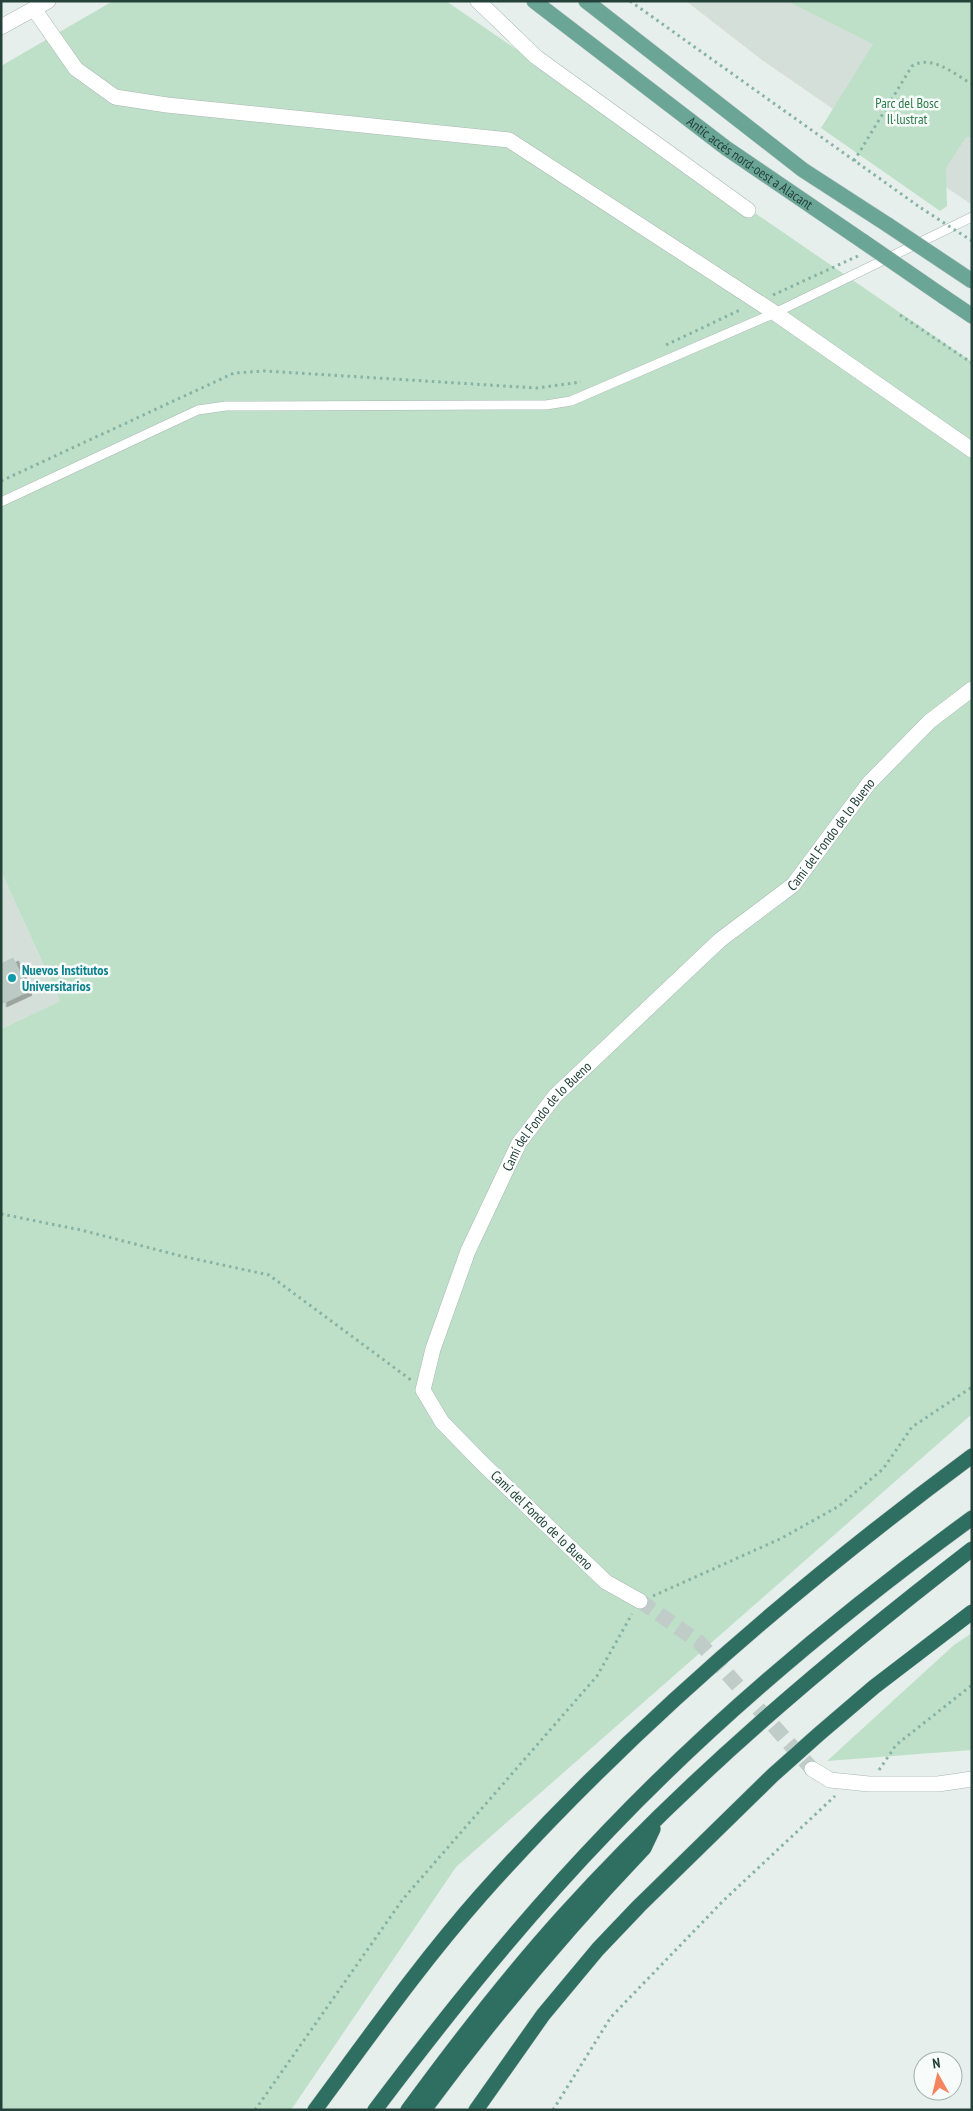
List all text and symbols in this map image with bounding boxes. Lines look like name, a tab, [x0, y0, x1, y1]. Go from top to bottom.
park label: Parc del Bosc Il·lustrat	[875, 94, 939, 128]
street label: Antic accés nord-oest a Alacant	[683, 112, 816, 214]
street label: Camí del Fondo de lo Bueno	[784, 774, 878, 895]
place label: Nuevos Institutos Universitarios	[22, 961, 109, 995]
marker: Nuevos Institutos Universitarios	[6, 972, 18, 984]
street label: Camí del Fondo de lo Bueno	[498, 1057, 595, 1174]
street label: Camí del Fondo de lo Bueno	[487, 1466, 597, 1574]
north arrow	[913, 2051, 963, 2101]
text: N	[931, 2054, 941, 2073]

